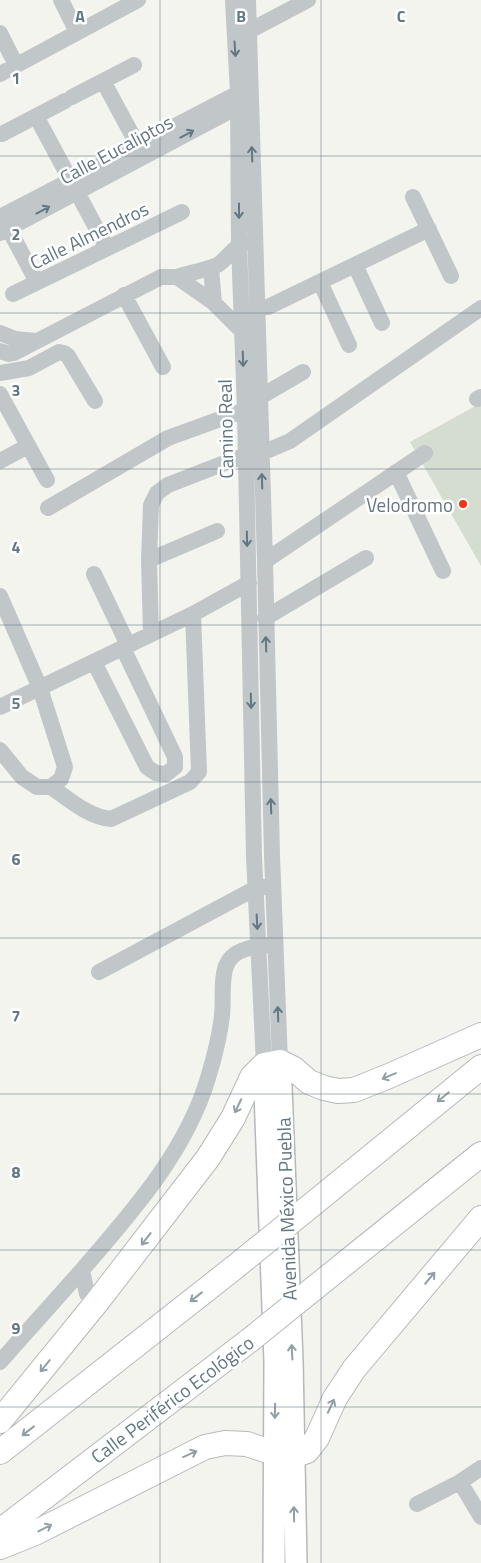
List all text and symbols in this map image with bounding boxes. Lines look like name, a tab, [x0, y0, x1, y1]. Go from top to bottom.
text: A	[75, 4, 85, 28]
text: B	[236, 4, 246, 28]
text: C	[397, 4, 406, 28]
one-way arrow	[231, 40, 240, 56]
text: 1	[12, 66, 20, 90]
street label: Calle Eucaliptos	[54, 107, 178, 191]
one-way arrow	[179, 129, 194, 138]
one-way arrow	[248, 147, 257, 163]
street label: Calle Almendros	[25, 194, 154, 276]
one-way arrow	[234, 202, 244, 219]
one-way arrow	[35, 205, 50, 214]
text: 2	[12, 222, 20, 246]
one-way arrow	[238, 351, 247, 367]
text: 3	[12, 378, 20, 402]
street label: Camino Real	[210, 379, 240, 479]
one-way arrow	[258, 473, 267, 489]
place label: Velodromo	[366, 490, 453, 519]
marker: Velodromo	[457, 498, 469, 510]
one-way arrow	[242, 530, 252, 547]
text: 4	[12, 535, 21, 559]
one-way arrow	[261, 636, 271, 652]
text: 5	[12, 691, 21, 715]
one-way arrow	[247, 693, 256, 709]
one-way arrow	[266, 798, 275, 814]
text: 6	[12, 847, 21, 871]
one-way arrow	[253, 914, 262, 930]
text: 7	[12, 1004, 20, 1028]
one-way arrow	[273, 1006, 283, 1022]
one-way arrow	[382, 1072, 397, 1082]
one-way arrow	[437, 1092, 450, 1103]
one-way arrow	[233, 1098, 243, 1113]
street label: Avenida México Puebla	[268, 1117, 304, 1301]
text: 8	[12, 1160, 21, 1184]
one-way arrow	[140, 1232, 151, 1245]
one-way arrow	[424, 1272, 435, 1285]
one-way arrow	[190, 1292, 203, 1303]
text: 9	[12, 1316, 21, 1340]
street label: Calle Periférico Ecológico	[84, 1328, 260, 1470]
one-way arrow	[287, 1344, 296, 1360]
one-way arrow	[39, 1359, 50, 1372]
one-way arrow	[327, 1399, 337, 1414]
one-way arrow	[270, 1402, 280, 1419]
one-way arrow	[21, 1425, 34, 1436]
one-way arrow	[182, 1449, 197, 1459]
one-way arrow	[290, 1507, 299, 1523]
one-way arrow	[37, 1523, 52, 1532]

